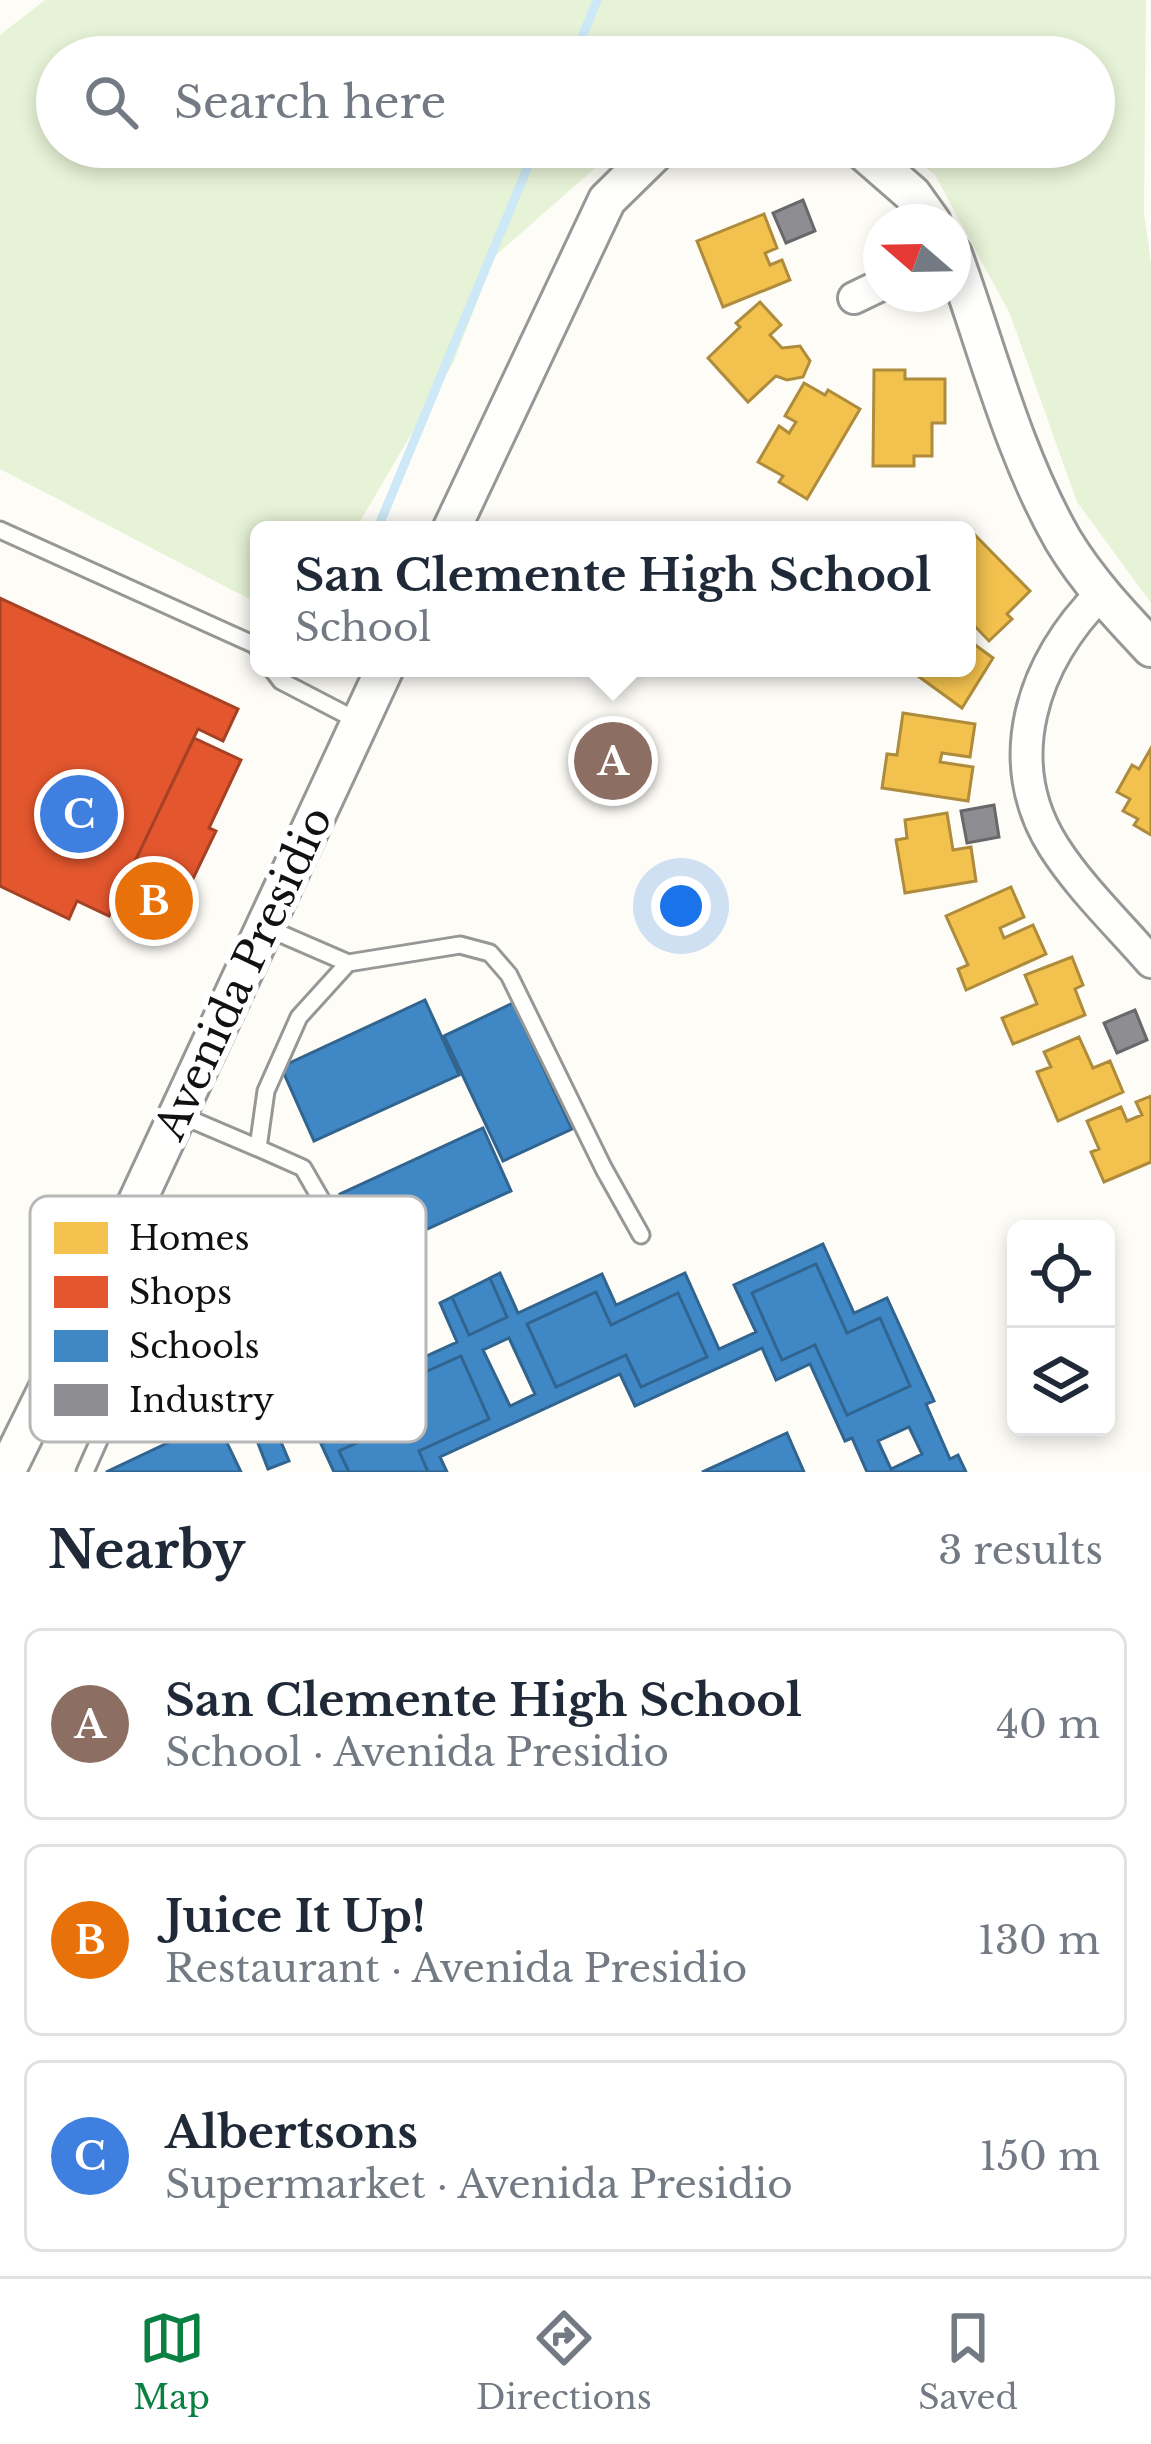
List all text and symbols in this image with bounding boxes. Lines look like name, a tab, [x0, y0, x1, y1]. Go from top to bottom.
search box	[36, 36, 1115, 168]
icon: search	[78, 69, 144, 135]
text: Search here	[174, 74, 446, 130]
north arrow	[863, 204, 971, 312]
popup	[250, 521, 976, 677]
text: San Clemente High School	[294, 547, 932, 603]
text: School	[294, 603, 431, 652]
pin: A	[574, 716, 652, 806]
pin: C	[40, 769, 118, 859]
street label: Avenida Presidio	[143, 798, 343, 1149]
pin: B	[115, 856, 193, 946]
your location	[651, 876, 711, 936]
legend	[30, 1196, 426, 1442]
text: Homes	[129, 1218, 250, 1259]
map controls	[1007, 1220, 1115, 1436]
button: locate	[1007, 1220, 1115, 1328]
text: Shops	[129, 1272, 232, 1313]
text: Schools	[129, 1326, 260, 1367]
button: layers	[1007, 1328, 1115, 1436]
text: Industry	[129, 1380, 274, 1421]
text: Nearby	[48, 1519, 245, 1582]
text: 3 results	[938, 1526, 1103, 1575]
text: San Clemente High School	[165, 1672, 802, 1728]
text: A	[74, 1700, 106, 1749]
text: 40 m	[996, 1700, 1100, 1749]
text: School · Avenida Presidio	[165, 1728, 669, 1777]
text: Juice It Up!	[165, 1888, 426, 1944]
text: B	[74, 1916, 106, 1965]
text: 130 m	[978, 1916, 1100, 1965]
text: Restaurant · Avenida Presidio	[165, 1944, 747, 1993]
text: Albertsons	[165, 2104, 418, 2160]
text: C	[74, 2132, 106, 2181]
text: 150 m	[980, 2132, 1100, 2181]
text: Supermarket · Avenida Presidio	[165, 2160, 793, 2209]
tab: Map	[133, 2305, 210, 2418]
tab: Directions	[476, 2305, 652, 2418]
tab: Saved	[918, 2305, 1018, 2418]

